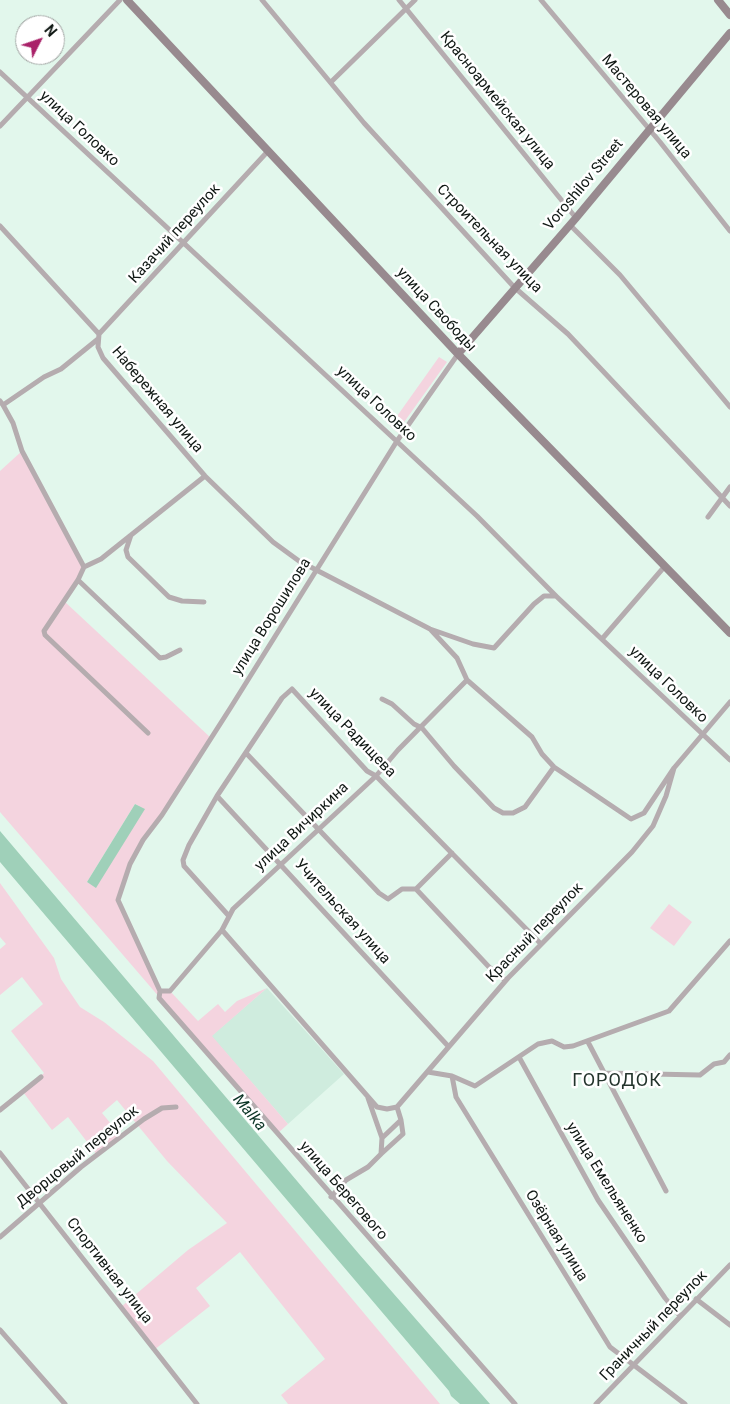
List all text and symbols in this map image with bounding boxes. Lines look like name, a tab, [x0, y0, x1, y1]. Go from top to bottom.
north arrow	[15, 15, 65, 65]
text: N	[41, 22, 60, 40]
street label: Красноармейская улица	[436, 28, 558, 174]
street label: Мастеровая улица	[597, 51, 695, 163]
street label: улица Головко	[35, 87, 123, 171]
street label: Voroshilov Street	[541, 136, 627, 234]
street label: Казачий переулок	[126, 180, 224, 288]
street label: Строительная улица	[433, 181, 545, 297]
street label: улица Свободы	[392, 264, 480, 356]
street label: Набережная улица	[107, 343, 207, 457]
street label: улица Головко	[332, 362, 420, 446]
street label: улица Ворошилова	[229, 555, 315, 679]
street label: улица Головко	[625, 643, 711, 727]
street label: улица Радищева	[305, 685, 399, 781]
street label: улица Вичиркина	[251, 779, 353, 875]
street label: Учительская улица	[290, 856, 394, 968]
street label: Красный переулок	[483, 879, 587, 987]
district label: ГОРОДОК	[571, 1070, 663, 1092]
water label: Malka	[228, 1091, 270, 1135]
street label: Дворцовый переулок	[13, 1102, 143, 1212]
street label: улица Емельяненко	[561, 1119, 651, 1247]
street label: улица Берегового	[295, 1138, 391, 1244]
street label: Озёрная улица	[521, 1187, 591, 1285]
street label: Спортивная улица	[62, 1215, 156, 1327]
street label: Граничный переулок	[597, 1267, 711, 1385]

